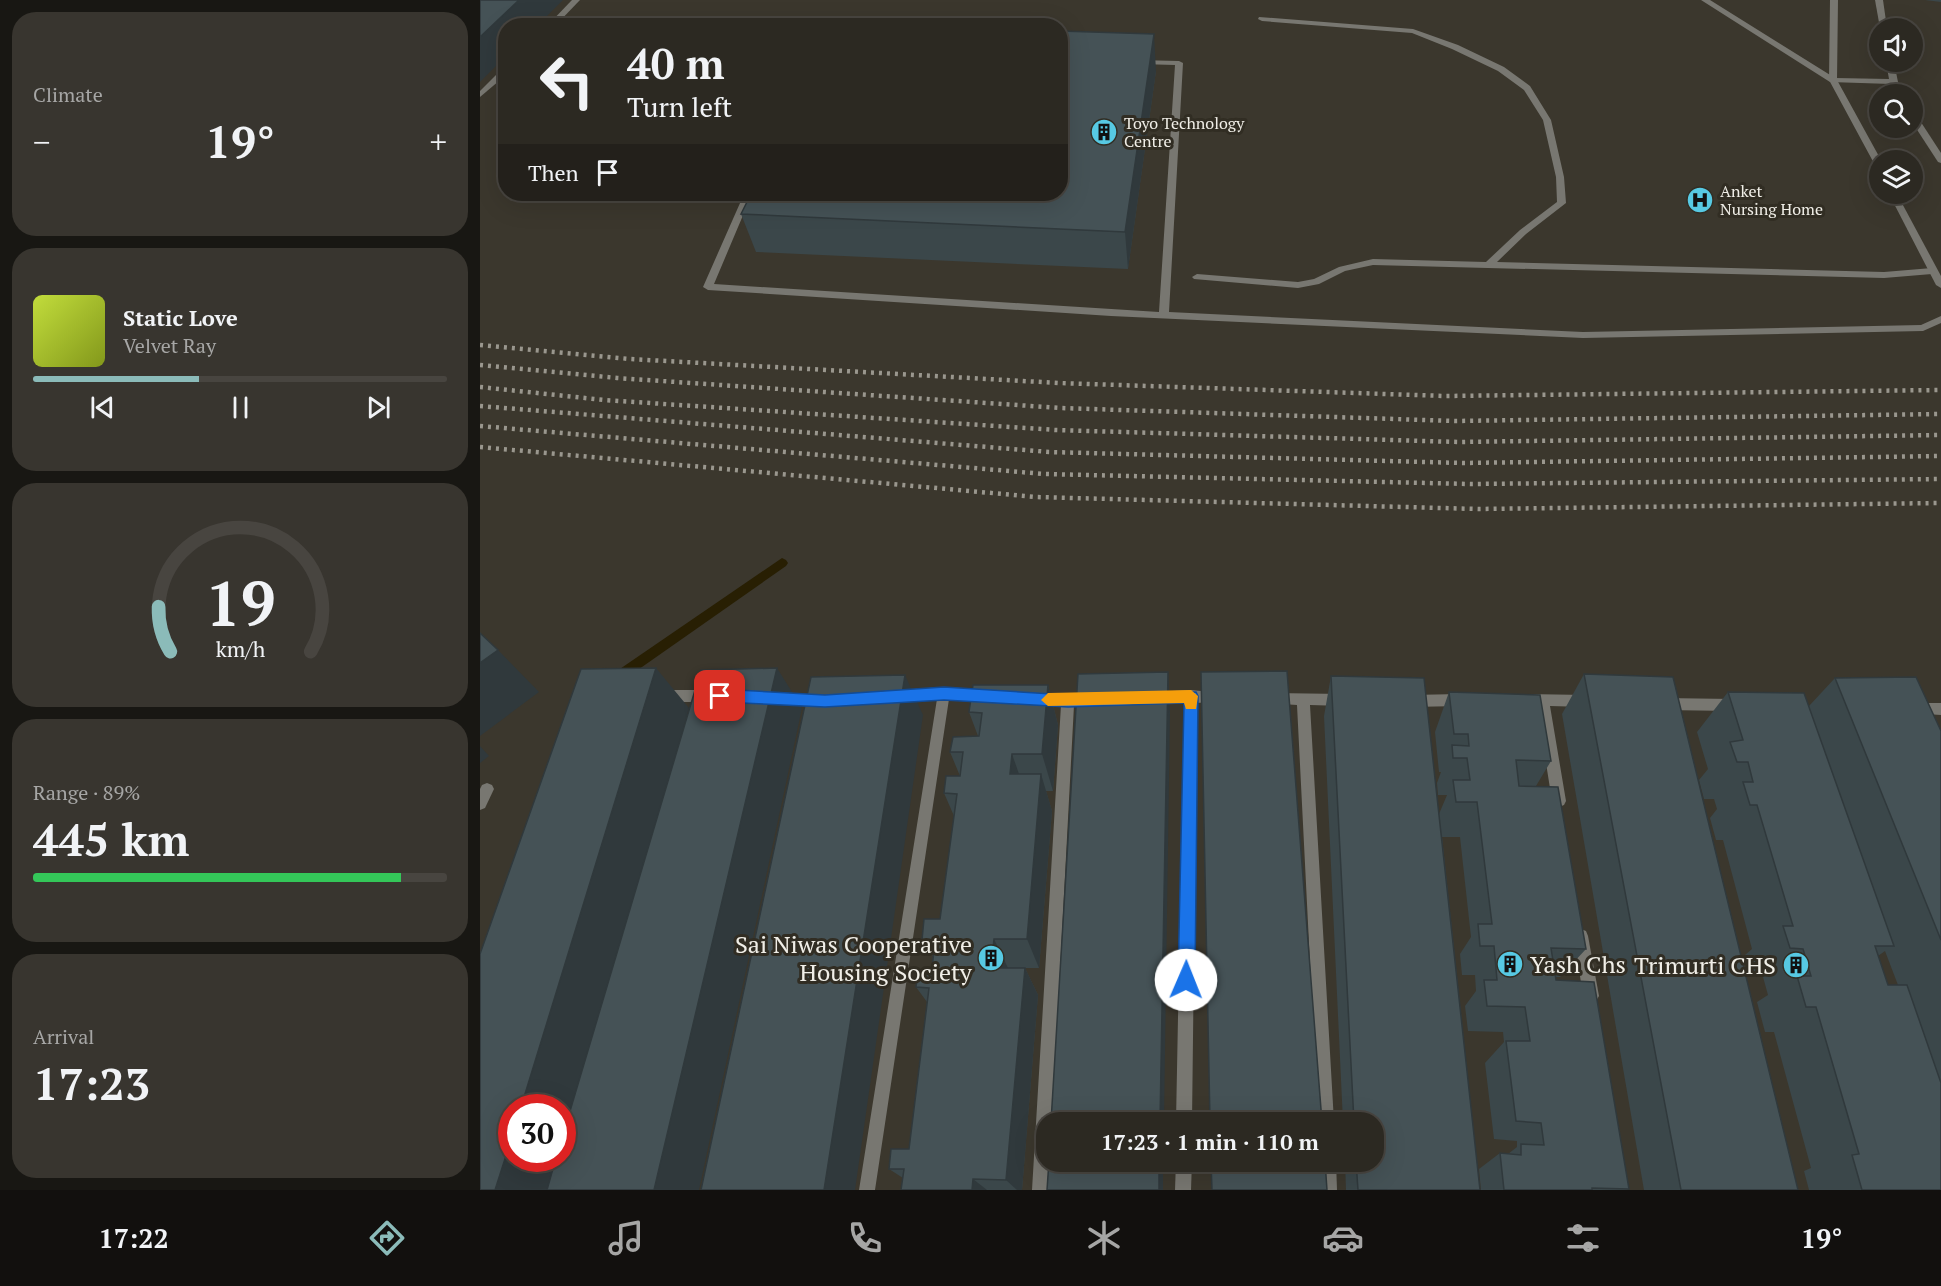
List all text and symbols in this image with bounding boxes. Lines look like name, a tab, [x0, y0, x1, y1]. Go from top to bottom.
map controls	[1869, 18, 1923, 204]
button: sound	[1869, 18, 1923, 72]
text: 40 m	[627, 35, 725, 91]
icon: left	[528, 42, 606, 120]
text: Climate	[33, 81, 103, 108]
button: search	[1869, 84, 1923, 138]
text: Turn left	[627, 89, 732, 125]
text: 19°	[205, 111, 275, 171]
place label: Toyo Technology Centre	[1124, 112, 1245, 152]
building icon: Toyo Technology Centre	[1089, 117, 1119, 147]
text: −	[33, 120, 51, 163]
text: +	[429, 120, 447, 163]
button: layers	[1869, 150, 1923, 204]
icon: arrive	[591, 156, 624, 189]
text: Then	[528, 158, 579, 187]
place label: Anket Nursing Home	[1720, 180, 1823, 220]
hospital icon: Anket Nursing Home	[1685, 185, 1715, 215]
text: Static Love	[123, 303, 238, 332]
text: Velvet Ray	[123, 332, 216, 359]
icon: previous	[86, 391, 119, 424]
icon: pause	[224, 391, 257, 424]
icon: next	[362, 391, 395, 424]
text: 19	[205, 561, 275, 644]
text: km/h	[215, 635, 265, 663]
pin	[694, 670, 745, 721]
icon: arrive	[703, 679, 736, 712]
text: Range · 89%	[33, 779, 140, 806]
text: 445 km	[33, 809, 189, 869]
place label: Sai Niwas Cooperative Housing Society	[735, 928, 973, 988]
building icon: Sai Niwas Cooperative Housing Society	[976, 943, 1006, 973]
position arrow	[1154, 948, 1218, 1012]
place label: Yash Chs	[1530, 948, 1626, 980]
building icon: Yash Chs	[1495, 949, 1525, 979]
place label: Trimurti CHS	[1634, 949, 1776, 981]
building icon: Trimurti CHS	[1781, 950, 1811, 980]
text: Arrival	[33, 1023, 94, 1050]
text: 17:23	[33, 1053, 150, 1113]
speed limit sign: 30	[498, 1094, 576, 1172]
text: 17:23 · 1 min · 110 m	[1101, 1127, 1319, 1156]
icon: directions	[366, 1217, 408, 1259]
icon: music	[605, 1217, 647, 1259]
icon: phone	[844, 1217, 886, 1259]
icon: climate	[1083, 1217, 1125, 1259]
icon: car	[1322, 1217, 1364, 1259]
icon: filters	[1562, 1217, 1604, 1259]
text: 17:22	[99, 1220, 169, 1256]
text: 19°	[1801, 1220, 1842, 1256]

